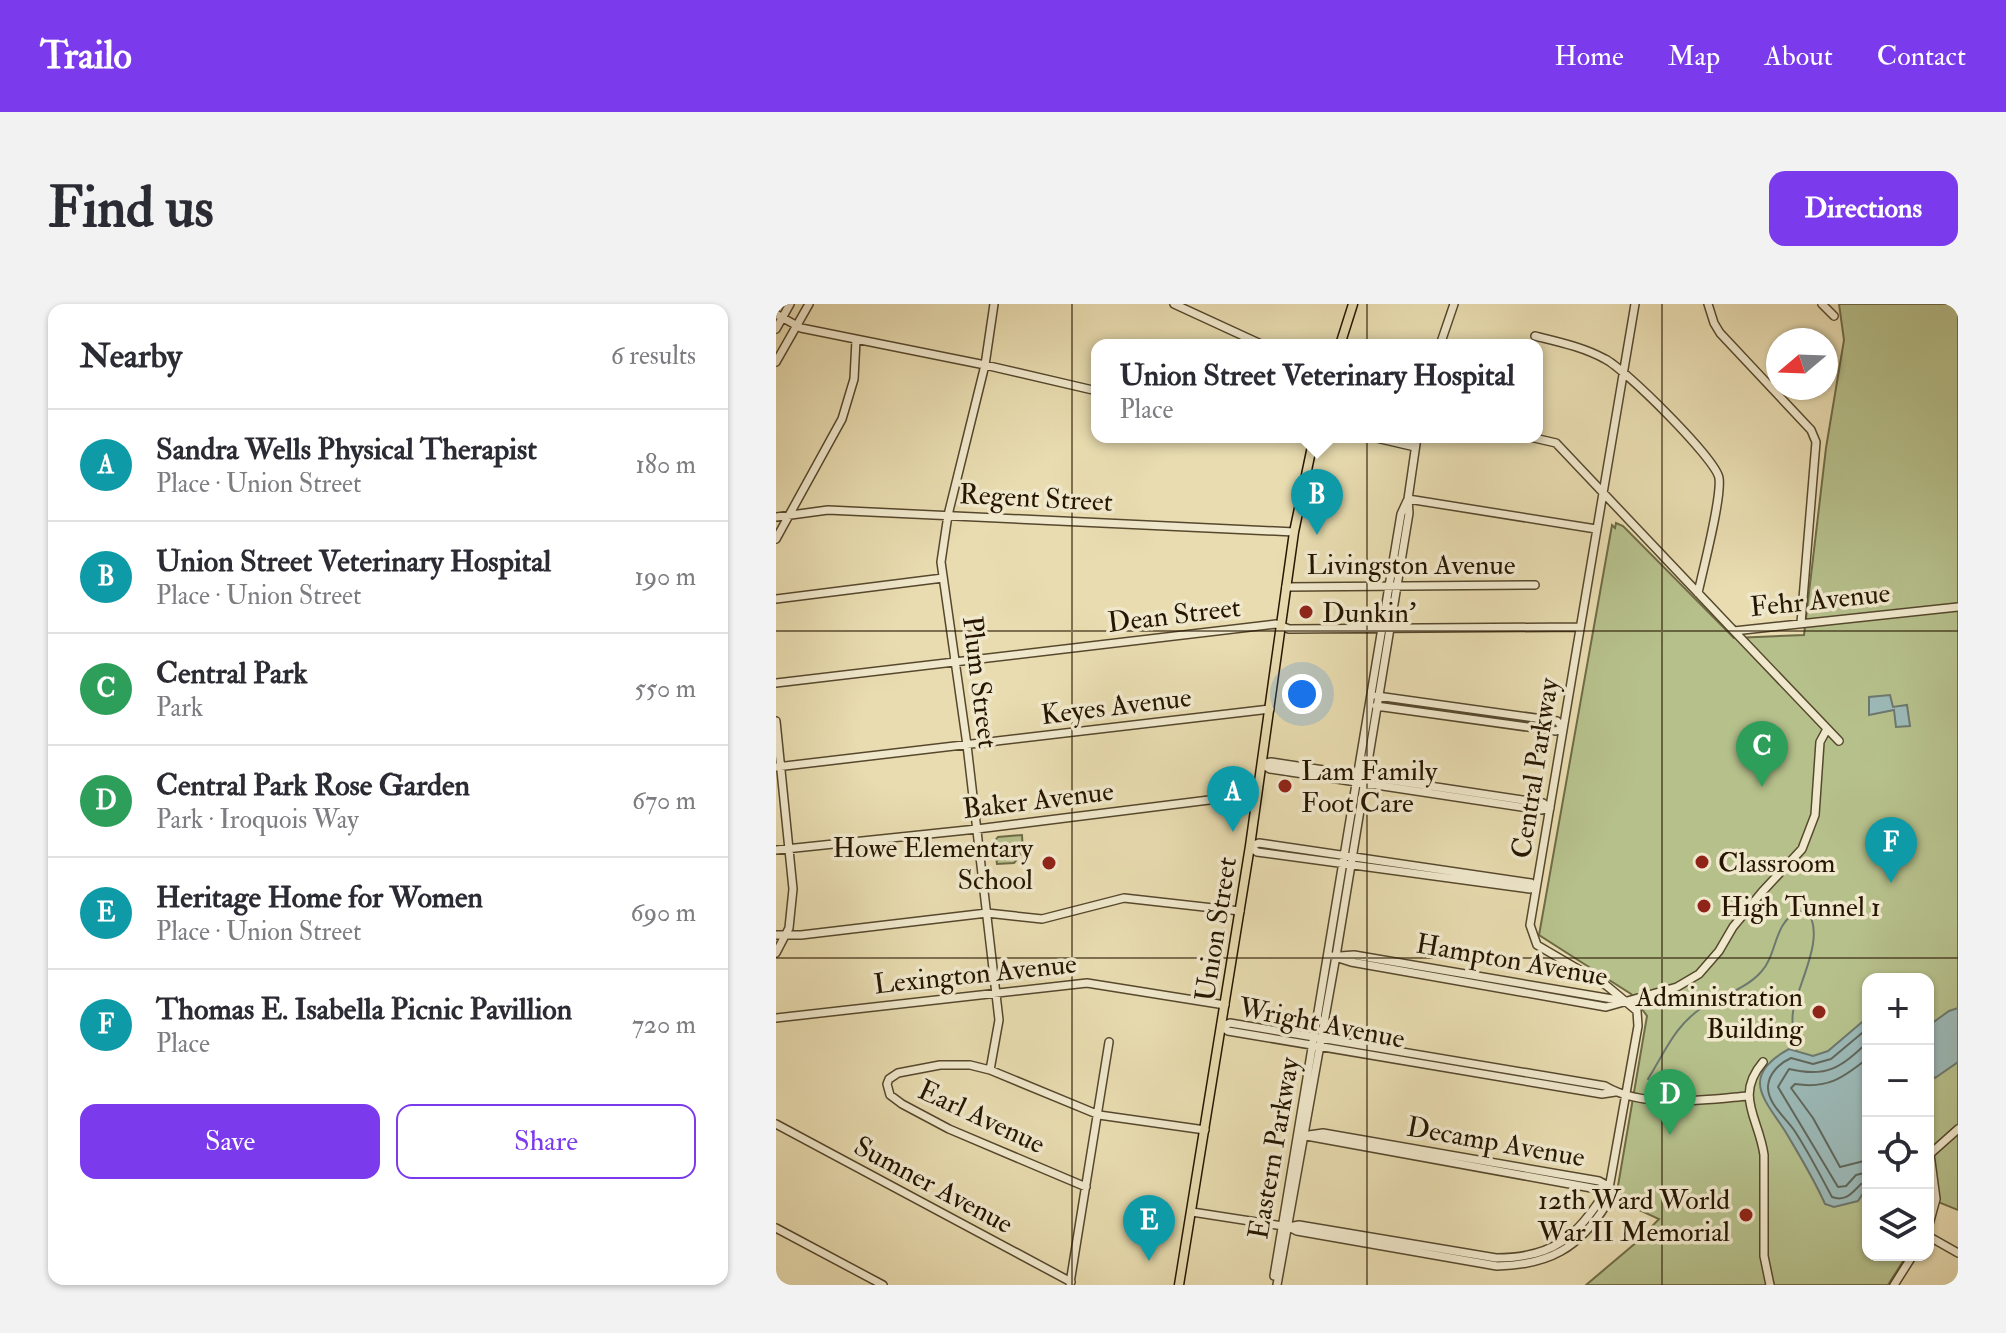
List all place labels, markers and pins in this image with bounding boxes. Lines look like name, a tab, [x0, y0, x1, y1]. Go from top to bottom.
pin: B	[1291, 469, 1343, 535]
place label: Dunkin'	[1322, 596, 1416, 631]
marker: Dunkin'	[1297, 603, 1315, 621]
pin: C	[1736, 721, 1788, 787]
place label: Lam Family Foot Care	[1301, 754, 1438, 821]
pin: A	[1207, 766, 1259, 832]
marker: Lam Family Foot Care	[1276, 777, 1294, 795]
pin: F	[1865, 817, 1917, 883]
place label: Howe Elementary School	[833, 831, 1034, 898]
place label: Classroom	[1718, 846, 1836, 881]
marker: Classroom	[1693, 853, 1711, 871]
marker: Howe Elementary School	[1040, 854, 1058, 872]
place label: High Tunnel 1	[1720, 890, 1881, 925]
marker: High Tunnel 1	[1695, 897, 1713, 915]
place label: Administration Building	[1634, 980, 1804, 1047]
marker: Administration Building	[1810, 1003, 1828, 1021]
pin: D	[1644, 1069, 1696, 1135]
place label: 12th Ward World War II Memorial	[1537, 1183, 1730, 1250]
pin: E	[1123, 1195, 1175, 1261]
marker: 12th Ward World War II Memorial	[1737, 1206, 1755, 1224]

